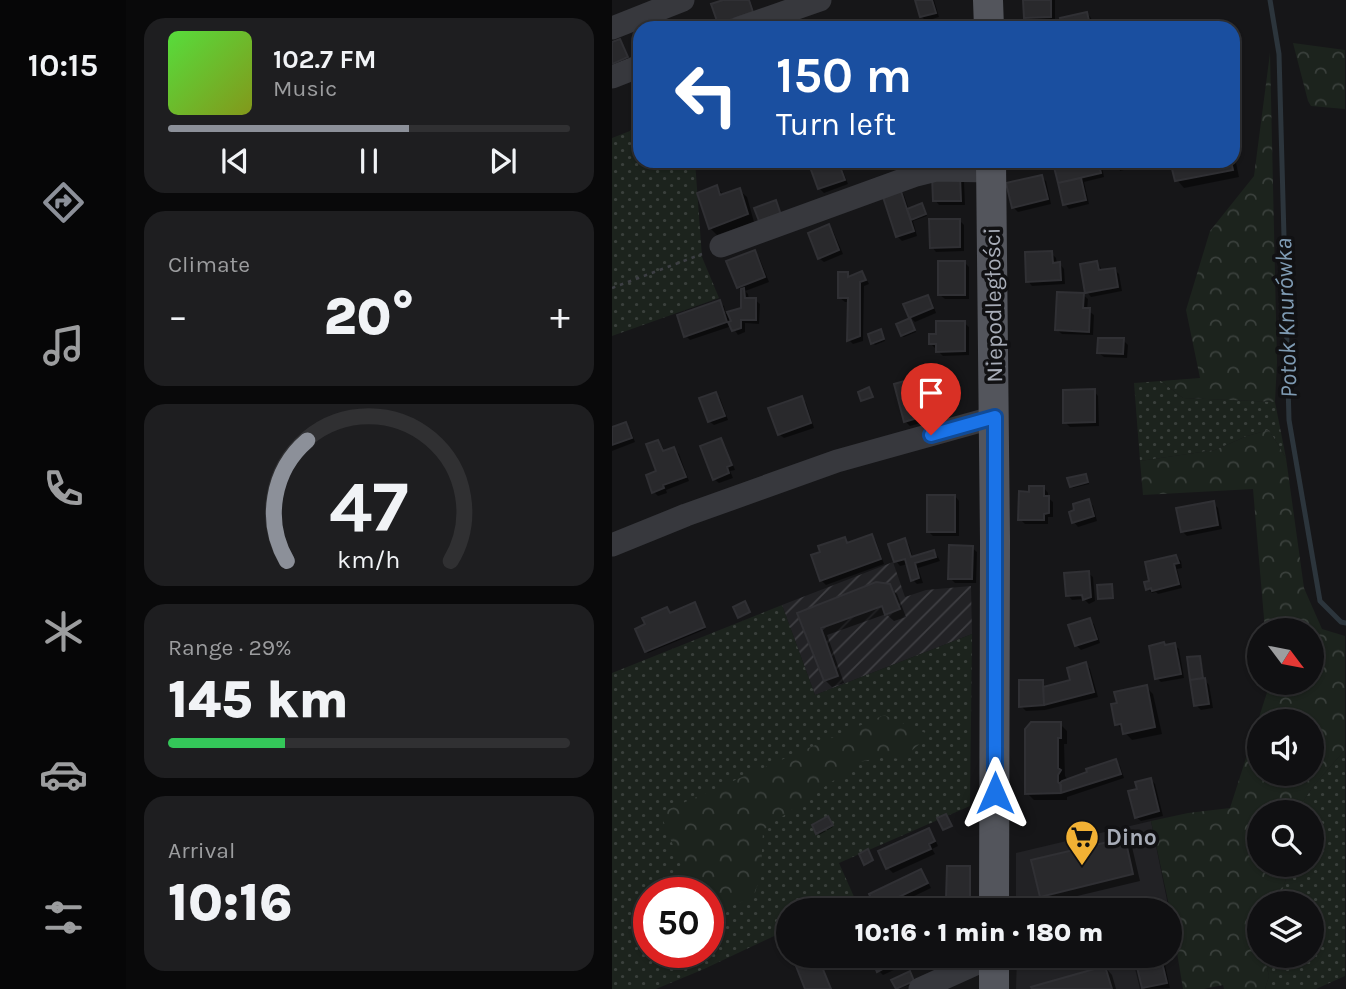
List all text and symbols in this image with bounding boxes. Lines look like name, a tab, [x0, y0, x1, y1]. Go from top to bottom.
text: 102.7 FM	[273, 44, 377, 75]
text: 10:15	[28, 47, 98, 84]
text: 150 m	[776, 47, 912, 104]
icon: left	[661, 49, 752, 140]
text: Music	[273, 75, 337, 102]
text: Turn left	[776, 106, 896, 143]
icon: previous	[216, 142, 254, 180]
icon: pause	[350, 142, 388, 180]
icon: next	[484, 142, 522, 180]
icon: directions	[39, 178, 88, 227]
street label: Niepodległości	[979, 227, 1008, 383]
water label: Potok Knurówka	[1269, 237, 1303, 399]
text: Climate	[168, 251, 250, 278]
text: 20°	[324, 286, 414, 347]
text: −	[168, 294, 188, 339]
text: +	[550, 294, 570, 339]
icon: music	[39, 321, 88, 370]
pin	[901, 363, 961, 435]
icon: arrive	[912, 374, 950, 412]
icon: phone	[39, 464, 88, 513]
text: 47	[329, 464, 409, 549]
text: km/h	[337, 544, 401, 573]
icon: climate	[39, 607, 88, 656]
north arrow	[1247, 618, 1324, 695]
map controls	[1247, 618, 1324, 968]
text: Range · 29%	[168, 634, 292, 661]
text: 145 km	[168, 669, 349, 730]
button: sound	[1247, 709, 1324, 786]
icon: car	[39, 750, 88, 799]
position arrow	[958, 756, 1032, 830]
button: search	[1247, 800, 1324, 877]
supermarket icon: Dino	[1063, 818, 1101, 867]
place label: Dino	[1106, 824, 1157, 851]
text: Arrival	[168, 837, 235, 864]
text: 10:16	[168, 872, 293, 933]
speed limit sign: 50	[633, 877, 724, 968]
button: layers	[1247, 891, 1324, 968]
icon: filters	[39, 893, 88, 942]
text: 10:16 · 1 min · 180 m	[855, 917, 1103, 948]

